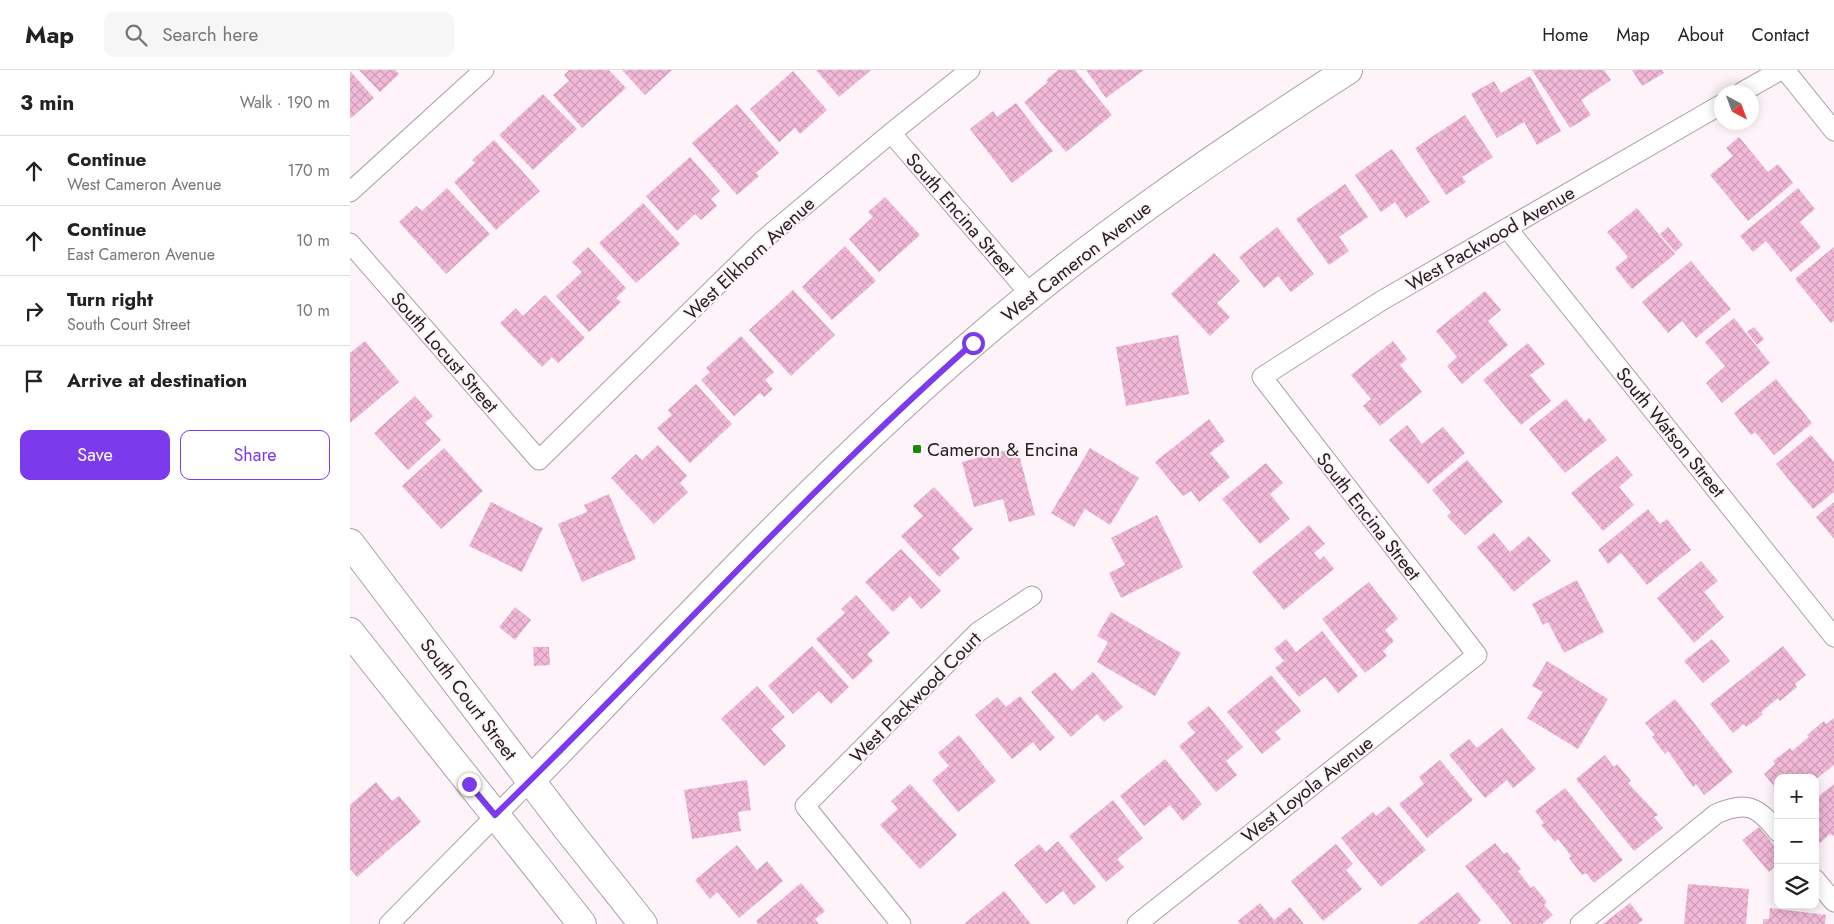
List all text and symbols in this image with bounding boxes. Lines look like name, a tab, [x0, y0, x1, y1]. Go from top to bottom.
search box	[104, 12, 454, 57]
text: Map	[25, 17, 74, 52]
icon: search	[122, 21, 150, 49]
text: Search here	[162, 21, 258, 48]
text: Home	[1542, 22, 1588, 48]
text: Map	[1616, 22, 1650, 48]
text: About	[1678, 22, 1723, 48]
text: Contact	[1751, 22, 1809, 48]
north arrow	[1714, 85, 1759, 130]
text: 3 min	[20, 88, 74, 118]
text: Walk · 190 m	[240, 91, 330, 114]
text: Continue	[67, 146, 146, 173]
street label: South Encina Street	[899, 147, 1022, 282]
icon: ahead	[20, 157, 48, 185]
text: 170 m	[288, 159, 330, 182]
text: West Cameron Avenue	[67, 173, 221, 196]
street label: West Packwood Avenue	[1401, 179, 1580, 298]
street label: West Elkhorn Avenue	[678, 190, 821, 326]
street label: West Cameron Avenue	[996, 194, 1157, 328]
text: Continue	[67, 216, 146, 243]
icon: ahead	[20, 227, 48, 255]
text: 10 m	[296, 229, 330, 252]
text: East Cameron Avenue	[67, 243, 215, 266]
text: Turn right	[67, 286, 153, 313]
street label: South Locust Street	[384, 286, 505, 419]
icon: right	[20, 297, 48, 325]
text: 10 m	[296, 299, 330, 322]
text: South Court Street	[67, 313, 190, 336]
route start	[962, 332, 985, 355]
street label: South Watson Street	[1610, 361, 1732, 504]
icon: arrive	[20, 367, 48, 395]
text: Arrive at destination	[67, 367, 247, 394]
button: Save	[20, 430, 170, 480]
button: Share	[180, 430, 330, 480]
place label: Cameron & Encina	[927, 436, 1078, 463]
marker: Cameron & Encina	[911, 443, 923, 455]
street label: South Encina Street	[1310, 447, 1427, 586]
street label: West Packwood Court	[844, 625, 987, 769]
street label: South Court Street	[414, 633, 524, 766]
street label: West Loyola Avenue	[1236, 729, 1379, 849]
route end	[458, 773, 481, 796]
map controls	[1774, 774, 1819, 909]
button: +	[1774, 774, 1819, 819]
button: −	[1774, 819, 1819, 864]
button: layers	[1774, 864, 1819, 909]

